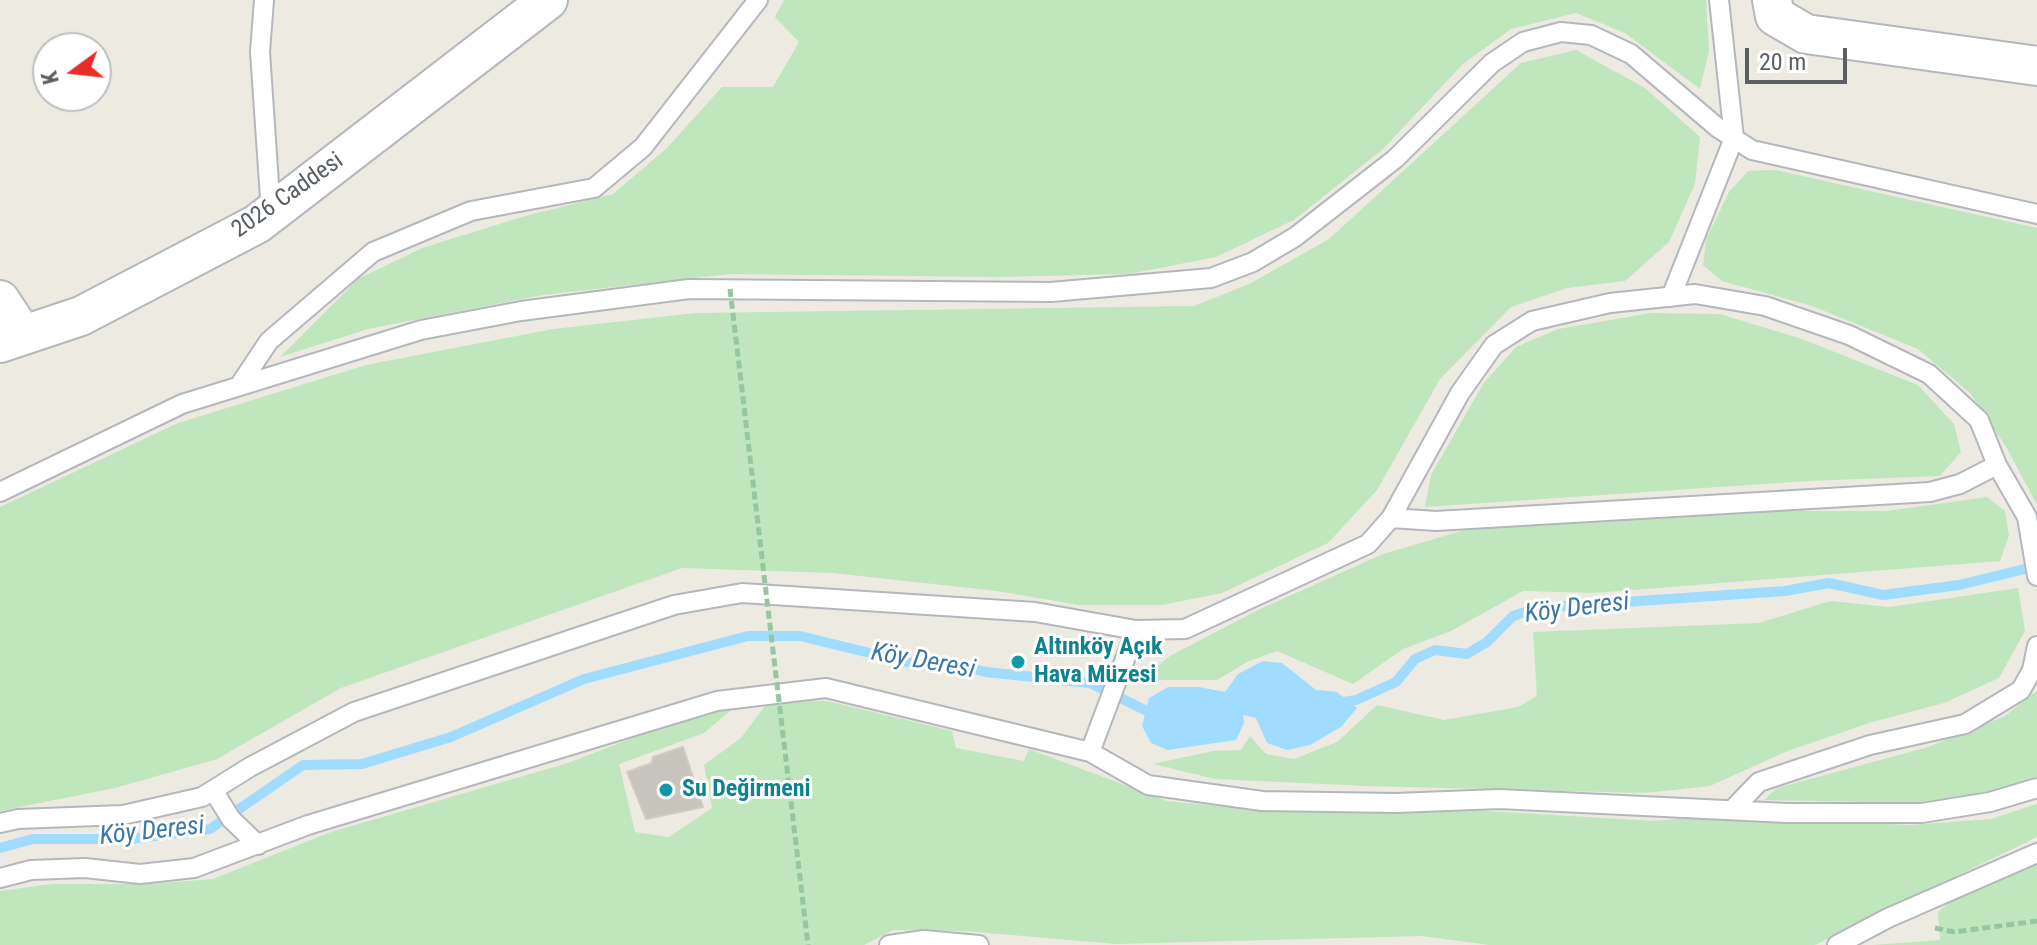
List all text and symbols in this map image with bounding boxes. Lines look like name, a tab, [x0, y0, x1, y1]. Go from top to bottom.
north arrow	[32, 32, 112, 112]
scale bar	[1749, 32, 1851, 82]
text: 20 m	[1759, 48, 1806, 76]
text: K	[37, 69, 64, 87]
street label: 2026 Caddesi	[227, 147, 349, 245]
water label: Köy Deresi	[1523, 587, 1631, 631]
place label: Altınköy Açık Hava Müzesi	[1034, 634, 1162, 690]
water label: Köy Deresi	[869, 638, 977, 686]
marker: Altınköy Açık Hava Müzesi	[1009, 653, 1027, 671]
place label: Su Değirmeni	[682, 776, 811, 804]
marker: Su Değirmeni	[657, 781, 675, 799]
water label: Köy Deresi	[98, 811, 206, 853]

